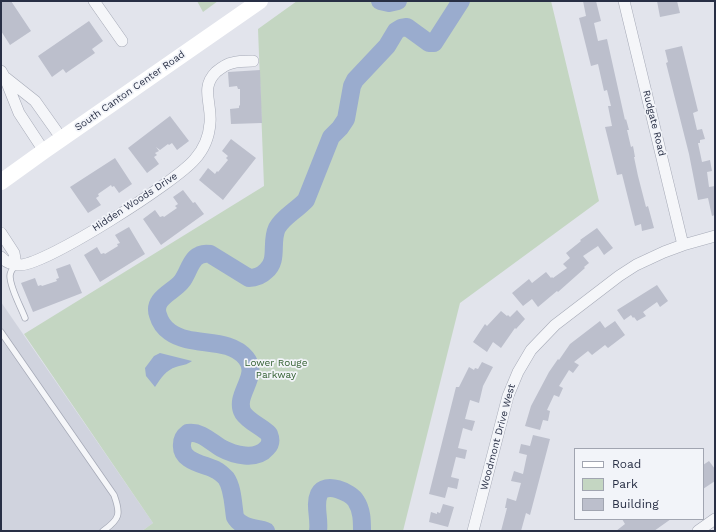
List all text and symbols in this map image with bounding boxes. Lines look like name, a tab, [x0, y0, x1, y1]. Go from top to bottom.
street label: South Canton Center Road	[73, 48, 187, 134]
street label: Rudgate Road	[640, 89, 668, 157]
street label: Hidden Woods Drive	[90, 170, 180, 234]
park label: Lower Rouge Parkway	[245, 357, 307, 380]
street label: Woodmont Drive West	[478, 383, 518, 491]
legend	[574, 448, 704, 520]
text: Road	[612, 457, 641, 471]
text: Park	[612, 477, 638, 491]
text: Building	[612, 497, 659, 511]

